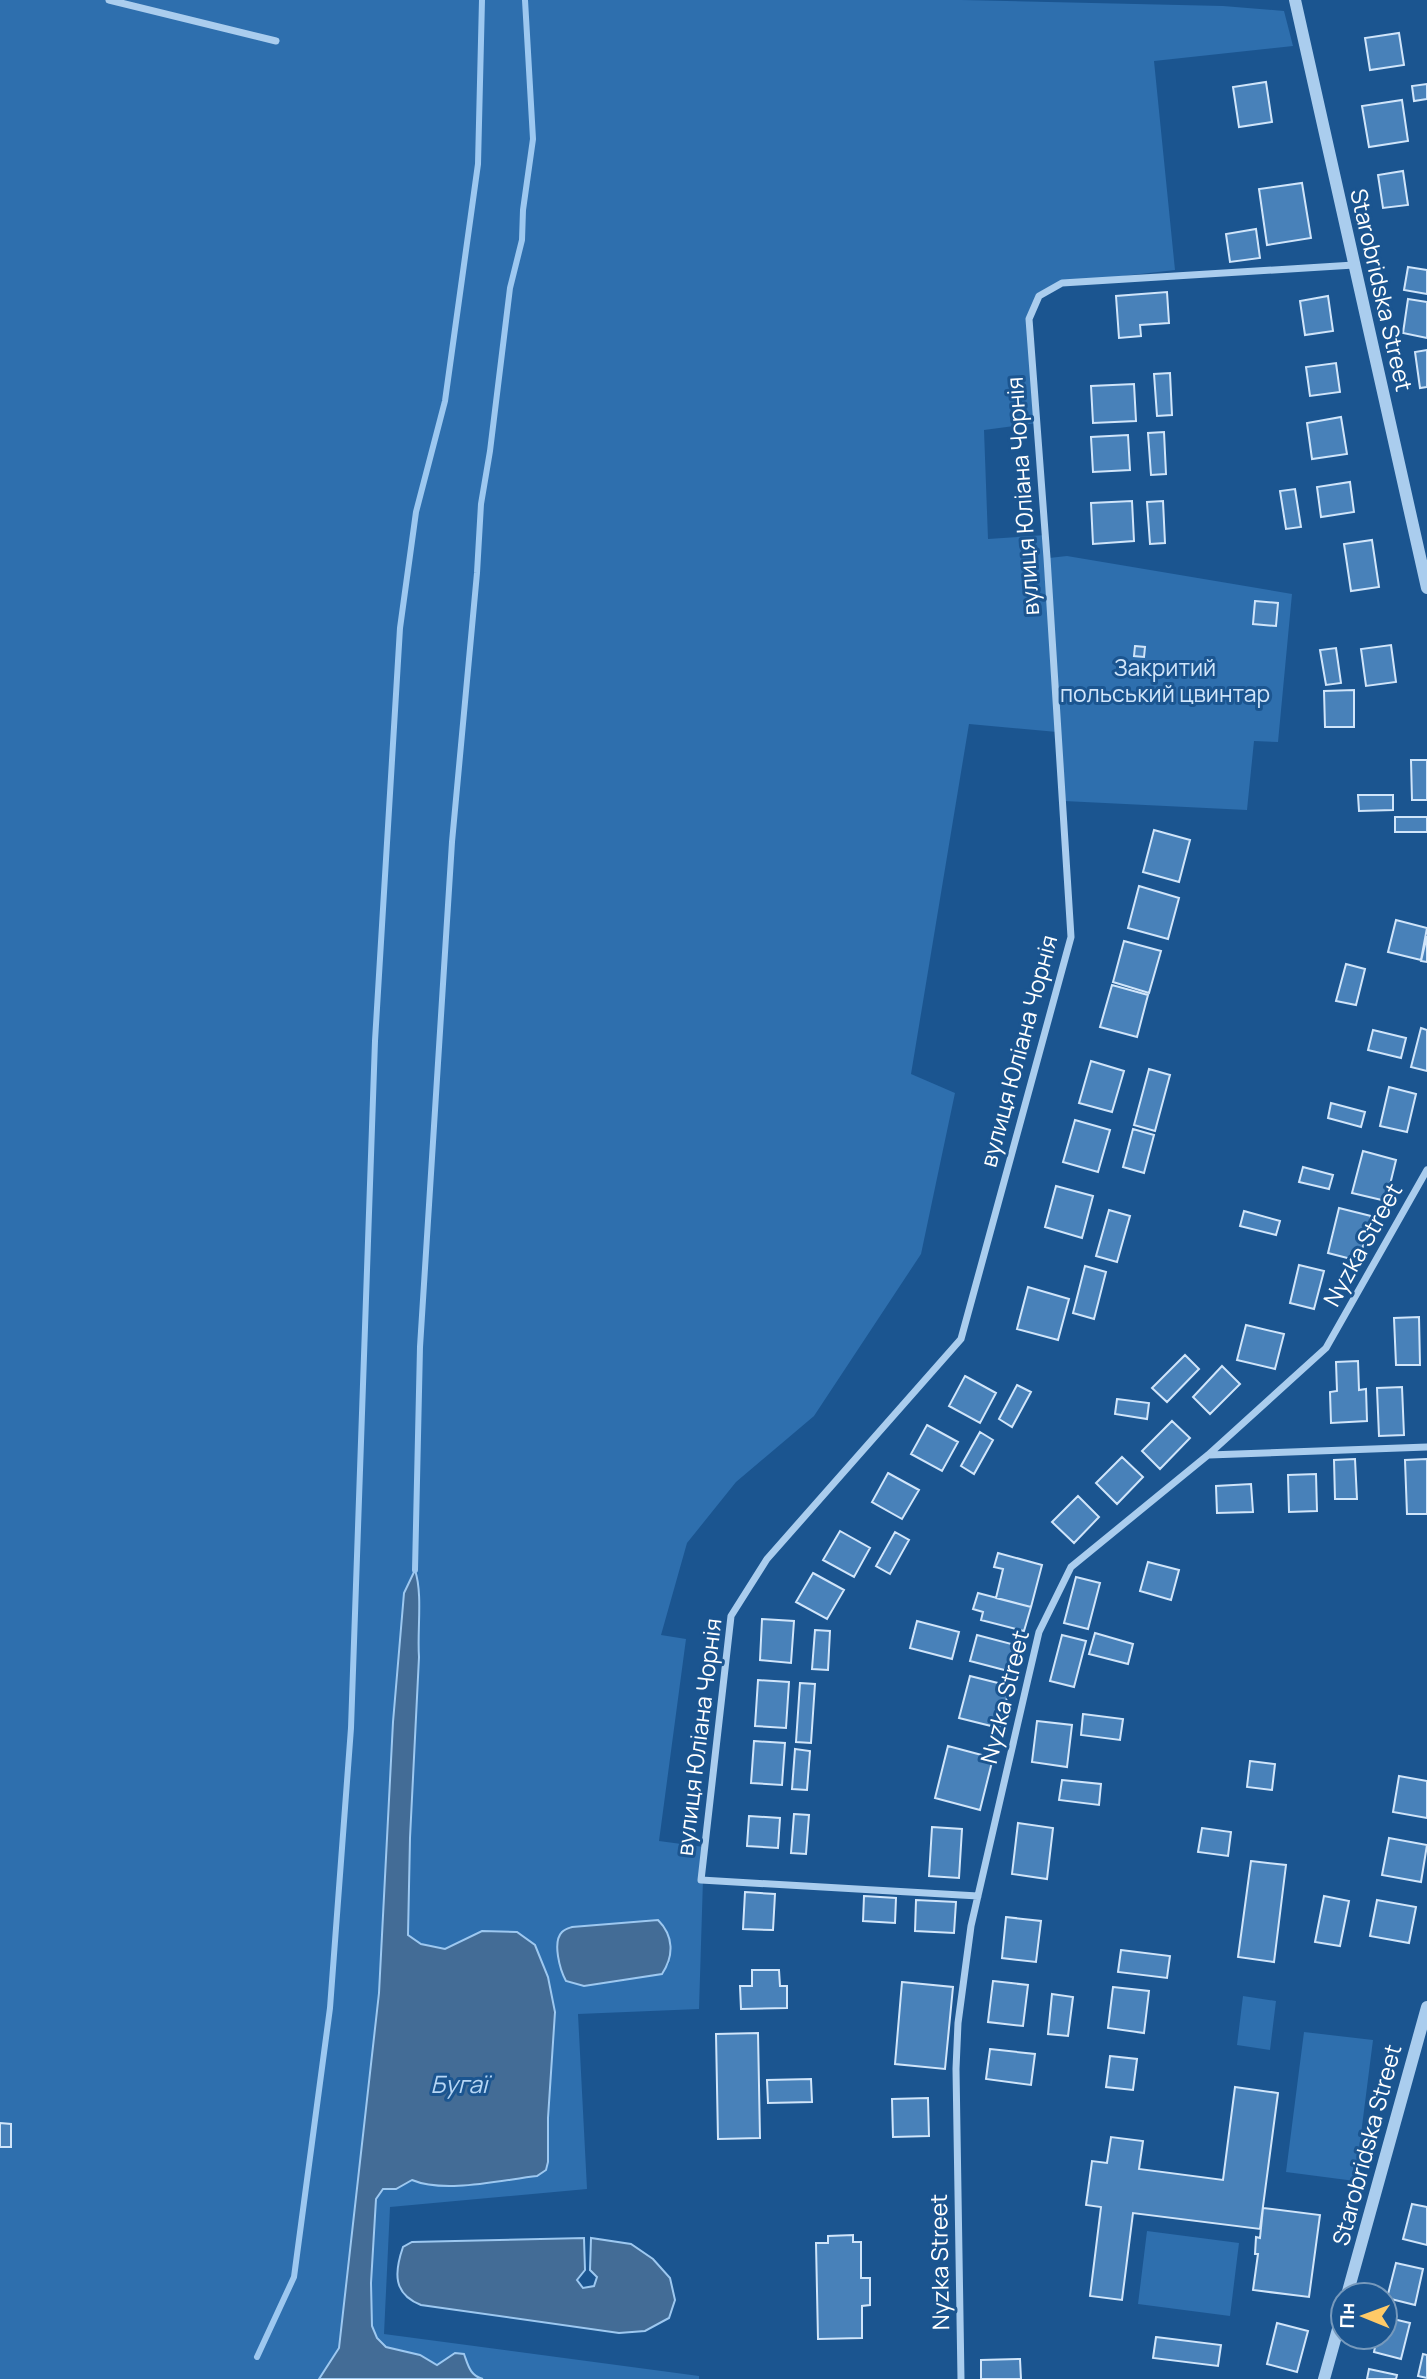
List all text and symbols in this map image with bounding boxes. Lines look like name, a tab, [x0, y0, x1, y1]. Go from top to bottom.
street label: Starobridska Street	[1343, 185, 1421, 394]
street label: вулиця Юліана Чорнія	[998, 376, 1046, 616]
park label: Закритий польський цвинтар	[1060, 651, 1270, 709]
street label: вулиця Юліана Чорнія	[972, 931, 1064, 1170]
street label: Nyzka Street	[1315, 1177, 1409, 1312]
street label: вулиця Юліана Чорнія	[668, 1616, 728, 1857]
street label: Nyzka Street	[972, 1627, 1036, 1767]
street label: Starobridska Street	[1324, 2041, 1408, 2249]
water label: Бугаї	[431, 2067, 493, 2100]
street label: Nyzka Street	[922, 2194, 956, 2330]
north arrow	[1329, 2281, 1399, 2351]
text: Пн	[1334, 2303, 1360, 2329]

